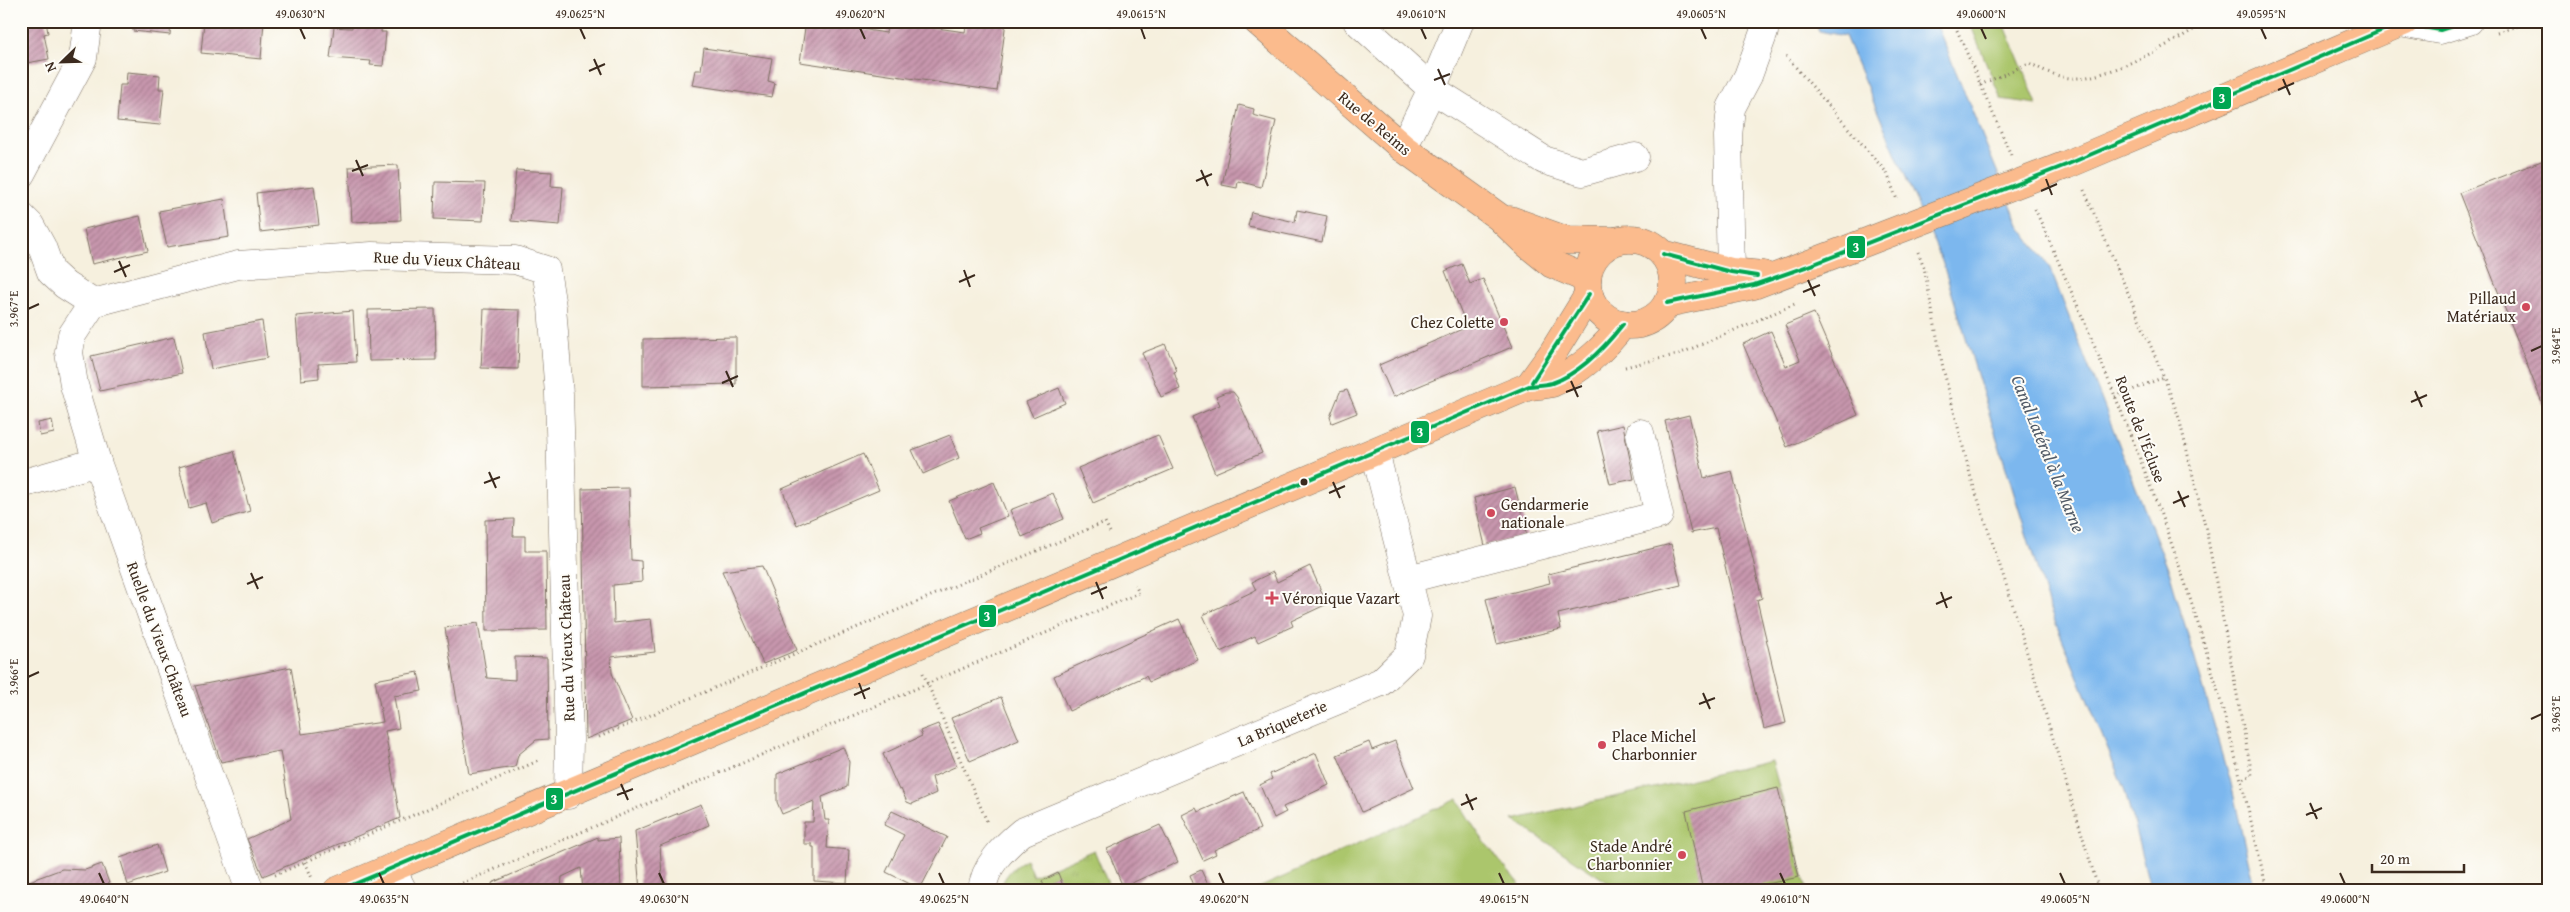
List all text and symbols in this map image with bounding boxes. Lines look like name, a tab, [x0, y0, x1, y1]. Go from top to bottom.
text: 49.0630°N	[275, 5, 325, 22]
text: 49.0625°N	[555, 5, 605, 22]
text: 49.0620°N	[835, 5, 885, 22]
text: 49.0615°N	[1116, 5, 1166, 22]
text: 49.0610°N	[1396, 5, 1446, 22]
text: 49.0605°N	[1676, 5, 1726, 22]
text: 49.0600°N	[1956, 5, 2006, 22]
text: 49.0595°N	[2236, 5, 2286, 22]
north arrow	[38, 38, 88, 88]
text: N	[39, 58, 61, 75]
street label: Rue de Reims	[1333, 85, 1417, 161]
line badge: 3	[2212, 86, 2232, 110]
text: 3	[2218, 88, 2226, 108]
line badge: 3	[1846, 235, 1866, 259]
text: 3	[1852, 237, 1860, 257]
street label: Rue du Vieux Château	[373, 244, 521, 276]
place label: Pillaud Matériaux	[2447, 286, 2517, 328]
text: 3.967°E	[5, 291, 22, 327]
marker: Pillaud Matériaux	[2520, 301, 2532, 313]
place label: Chez Colette	[1411, 310, 1494, 334]
marker: Chez Colette	[1498, 316, 1510, 328]
text: 3.964°E	[2547, 328, 2564, 364]
water label: Canal Latéral à la Marne	[2005, 371, 2092, 537]
street label: Route de l'Écluse	[2110, 372, 2172, 486]
line badge: 3	[1410, 420, 1430, 444]
text: 3	[1416, 422, 1424, 442]
unlabelled marker	[1299, 477, 1309, 487]
place label: Gendarmerie nationale	[1501, 492, 1589, 534]
marker: Gendarmerie nationale	[1485, 507, 1497, 519]
street label: Ruelle du Vieux Château	[121, 558, 199, 720]
street label: Rue du Vieux Château	[551, 574, 581, 722]
place label: Véronique Vazart	[1282, 586, 1400, 610]
marker: Véronique Vazart	[1266, 592, 1278, 604]
line badge: 3	[978, 604, 997, 628]
text: 3	[983, 606, 991, 626]
text: 3.966°E	[5, 659, 22, 695]
street label: La Briqueterie	[1233, 693, 1331, 753]
text: 3.963°E	[2547, 696, 2564, 732]
place label: Place Michel Charbonnier	[1612, 724, 1697, 766]
marker: Place Michel Charbonnier	[1596, 739, 1608, 751]
line badge: 3	[545, 787, 564, 811]
text: 3	[550, 789, 558, 809]
place label: Stade André Charbonnier	[1587, 834, 1672, 876]
scale bar	[2372, 842, 2465, 874]
text: 20 m	[2380, 848, 2411, 869]
marker: Stade André Charbonnier	[1676, 849, 1688, 861]
text: 49.0640°N	[79, 890, 129, 907]
text: 49.0635°N	[359, 890, 409, 907]
text: 49.0630°N	[639, 890, 689, 907]
text: 49.0625°N	[919, 890, 969, 907]
text: 49.0620°N	[1199, 890, 1249, 907]
text: 49.0615°N	[1479, 890, 1529, 907]
text: 49.0610°N	[1760, 890, 1810, 907]
text: 49.0605°N	[2040, 890, 2090, 907]
text: 49.0600°N	[2320, 890, 2370, 907]

